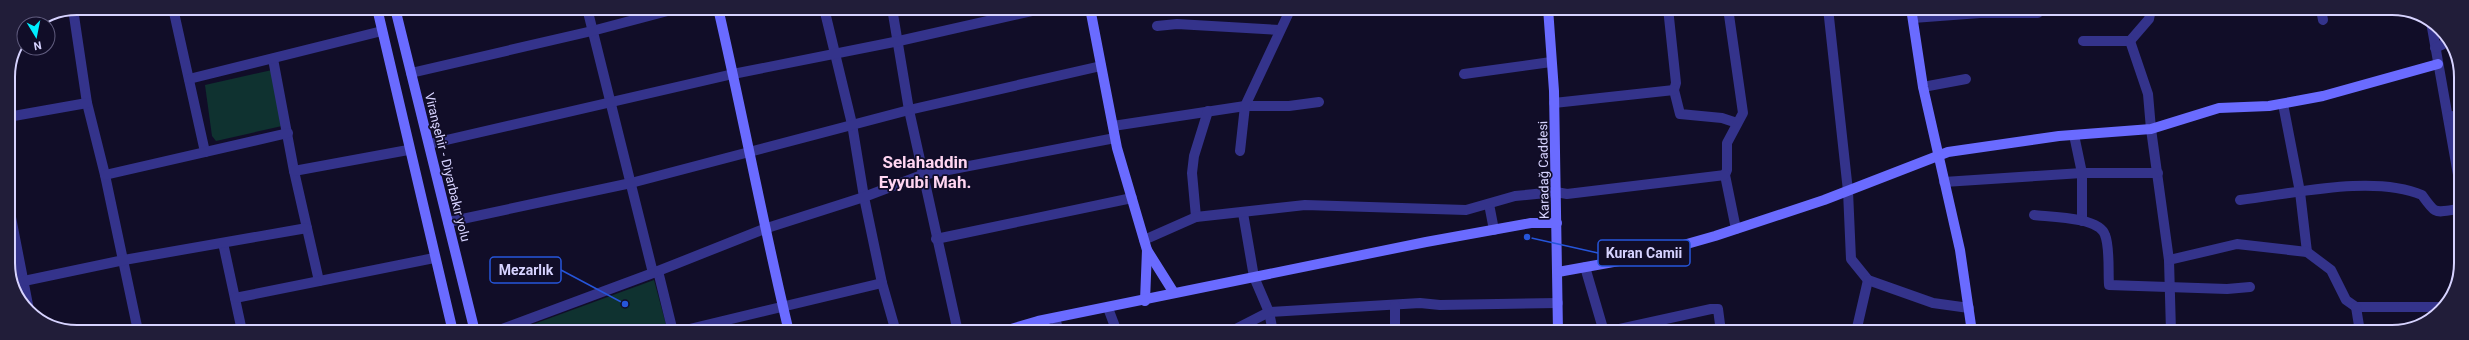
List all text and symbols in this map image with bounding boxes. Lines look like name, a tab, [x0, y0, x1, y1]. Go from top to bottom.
north arrow	[16, 16, 56, 56]
text: N	[32, 38, 43, 52]
street label: Viranşehir - Diyarbakır yolu	[422, 91, 473, 243]
street label: Karadağ Caddesi	[1535, 121, 1552, 219]
district label: Selahaddin Eyyubi Mah.	[879, 152, 971, 192]
callout: Kuran Camii	[1598, 240, 1690, 266]
text: Kuran Camii	[1606, 245, 1682, 261]
callout: Mezarlık	[490, 257, 561, 283]
text: Mezarlık	[499, 262, 554, 278]

